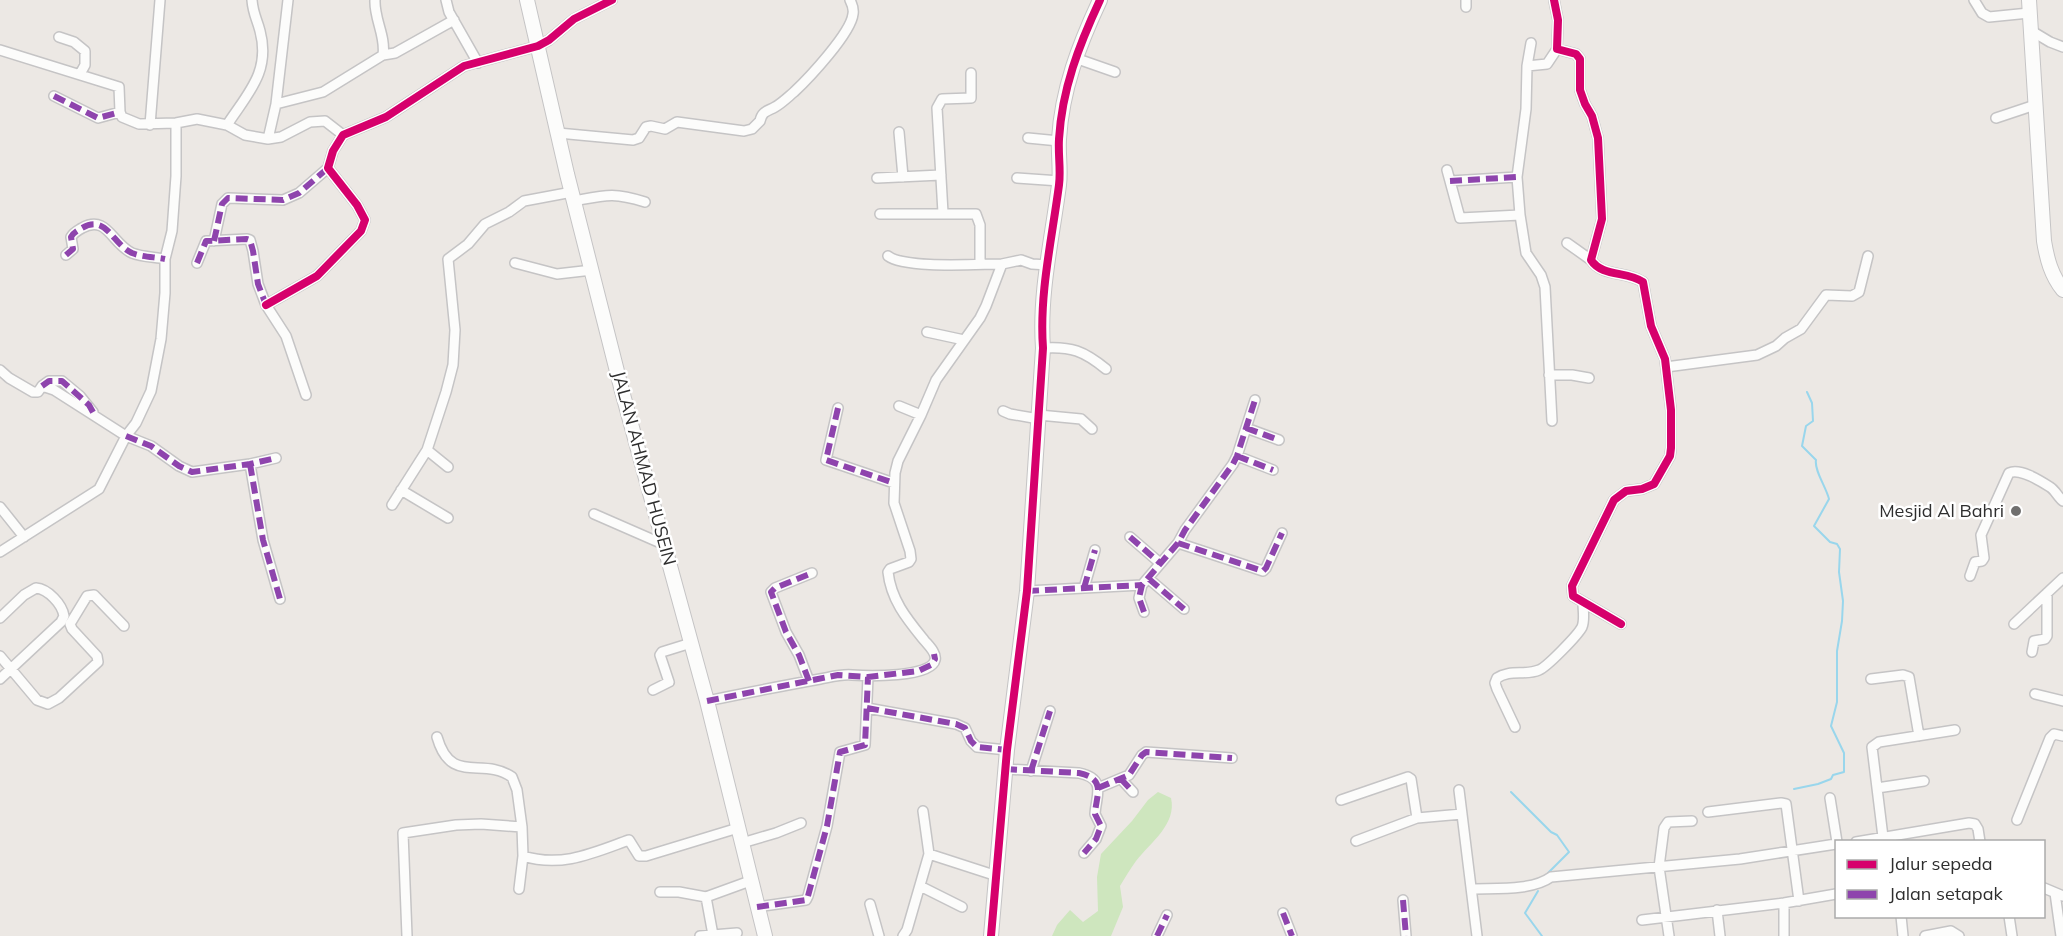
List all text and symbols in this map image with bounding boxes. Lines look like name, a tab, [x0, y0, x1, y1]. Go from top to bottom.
street label: JALAN AHMAD HUSEIN	[607, 368, 682, 568]
place label: Mesjid Al Bahri	[1879, 499, 2004, 522]
marker: Mesjid Al Bahri	[2009, 504, 2023, 518]
legend	[1835, 840, 2045, 918]
text: Jalur sepeda	[1889, 852, 1993, 875]
text: Jalan setapak	[1889, 882, 2003, 905]

